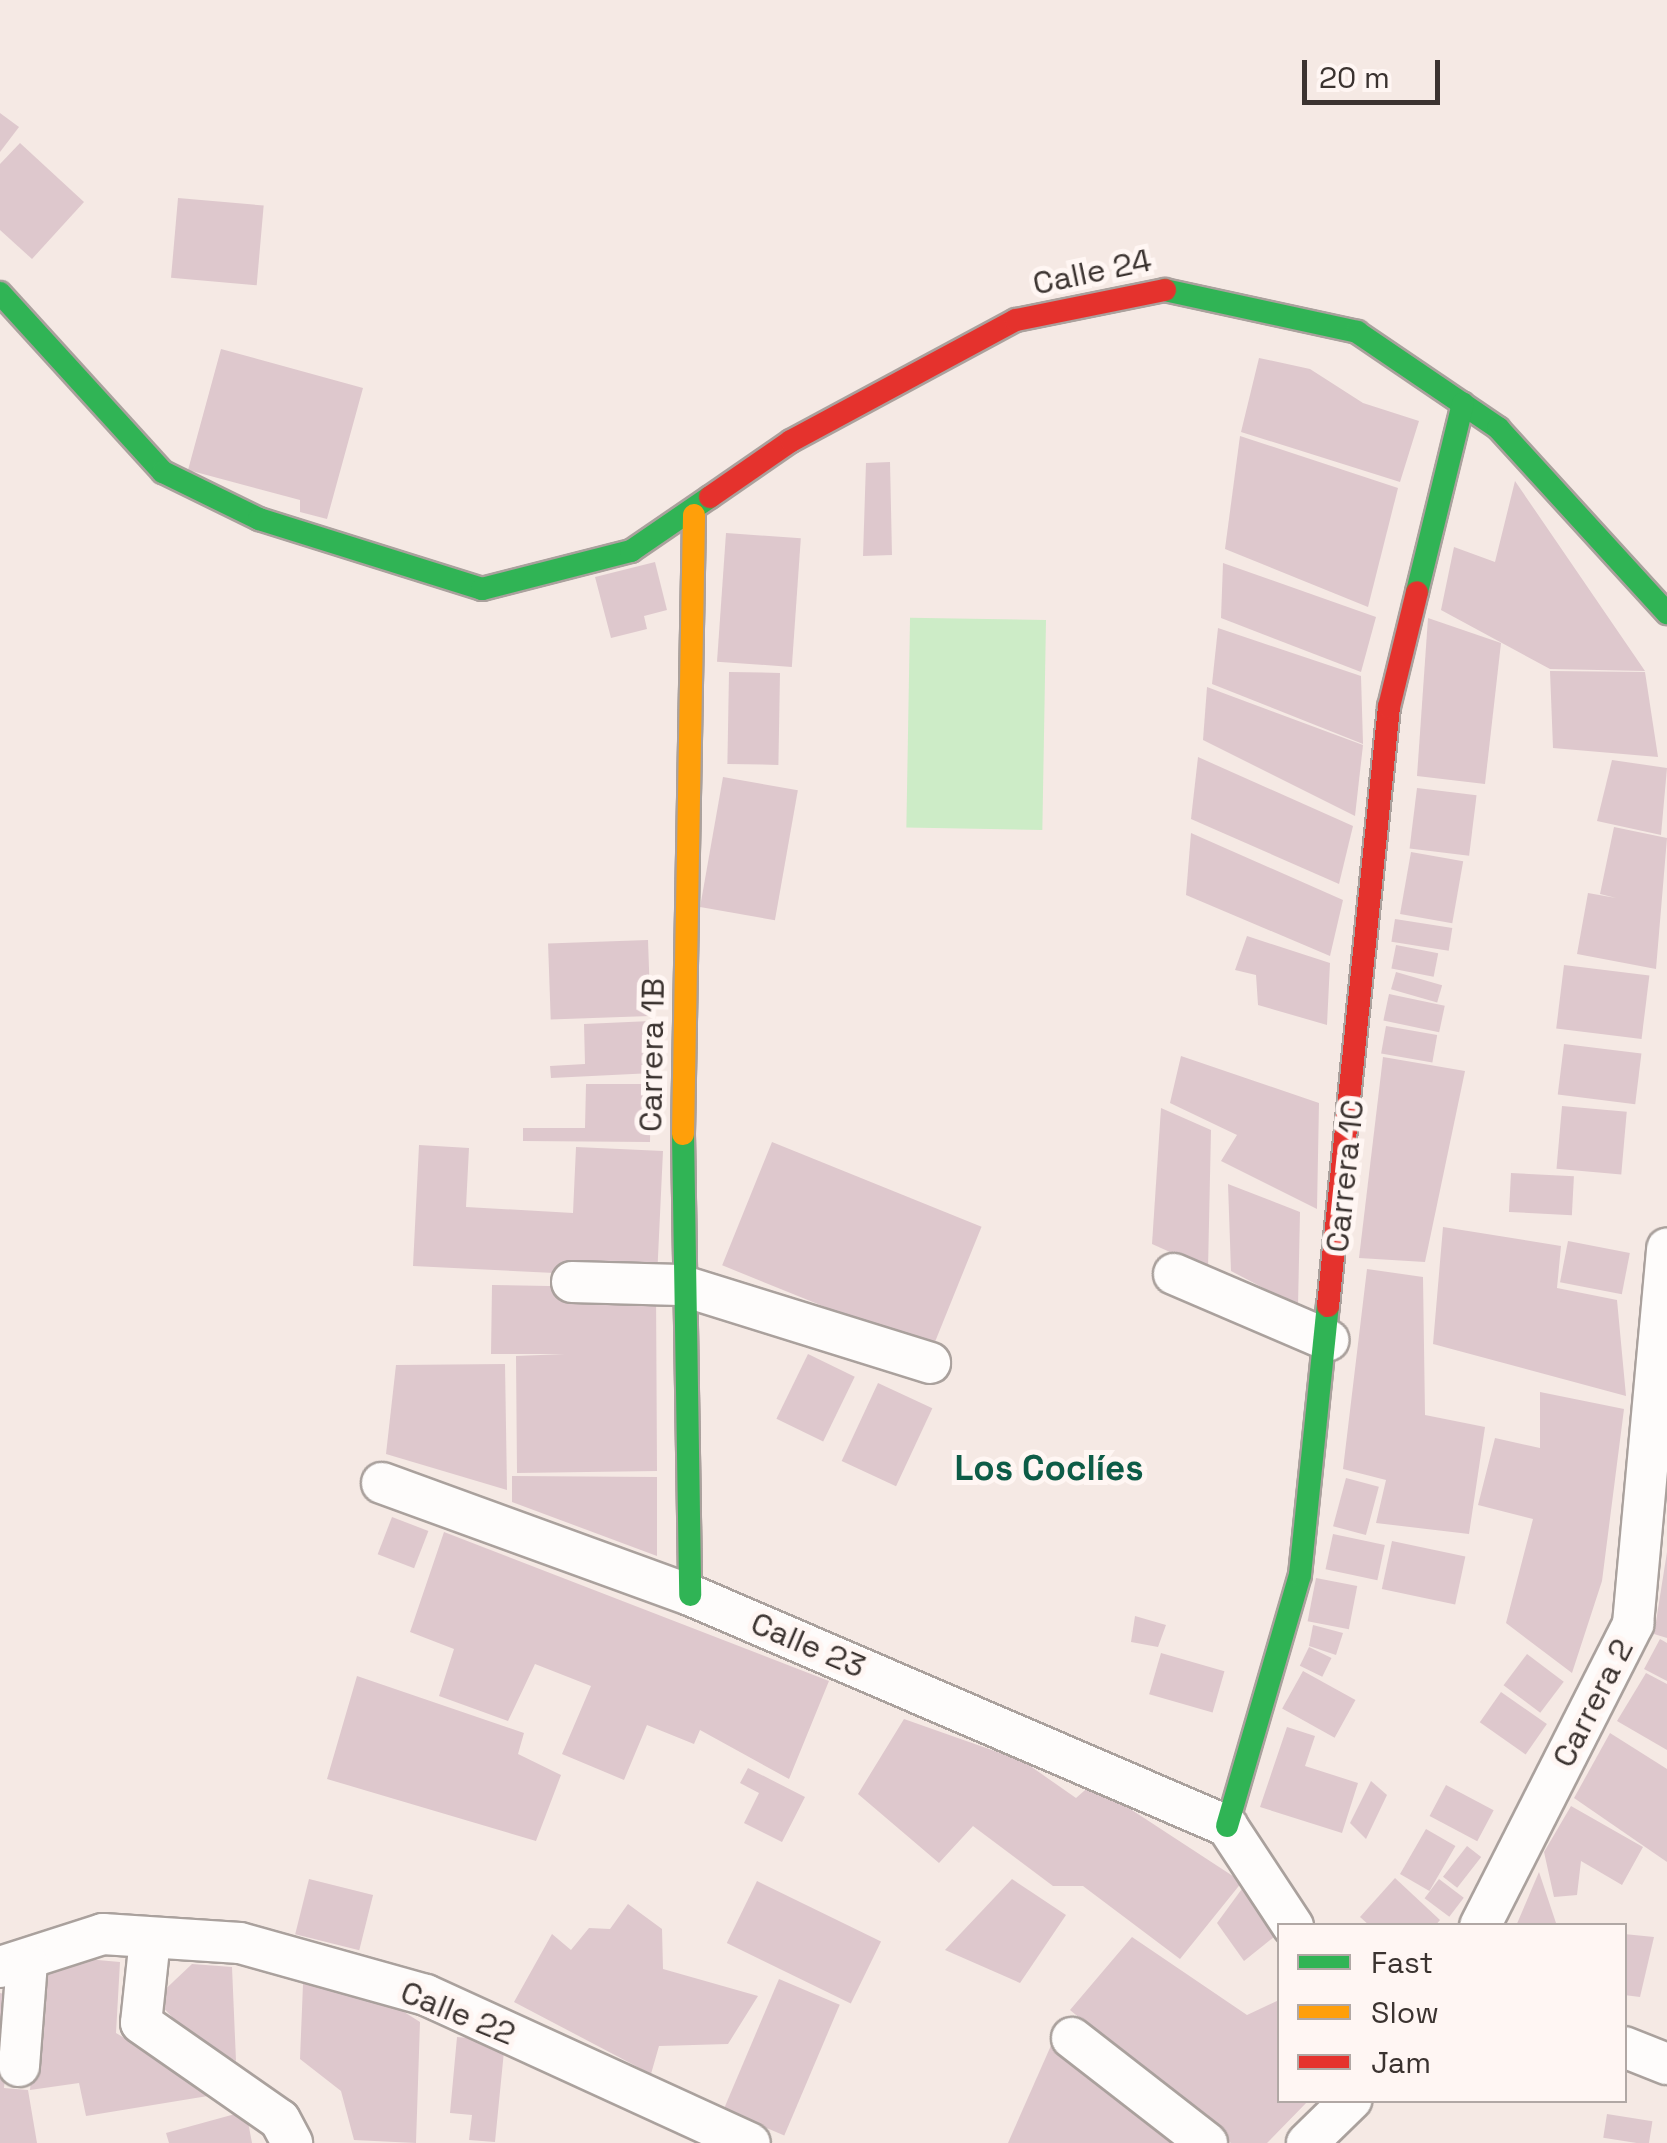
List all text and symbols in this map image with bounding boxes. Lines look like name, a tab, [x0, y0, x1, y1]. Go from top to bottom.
scale bar	[1307, 40, 1444, 102]
text: 20 m	[1319, 58, 1390, 97]
street label: Calle 24	[1029, 241, 1155, 303]
street label: Carrera 1B	[631, 978, 673, 1132]
street label: Carrera 1C	[1318, 1098, 1372, 1254]
district label: Los Coclíes	[954, 1447, 1144, 1489]
street label: Calle 23	[745, 1604, 871, 1686]
street label: Carrera 2	[1544, 1632, 1642, 1774]
legend	[1277, 1923, 1627, 2103]
text: Fast	[1371, 1943, 1433, 1982]
street label: Calle 22	[395, 1973, 521, 2053]
text: Slow	[1371, 1993, 1439, 2032]
text: Jam	[1371, 2043, 1431, 2082]

